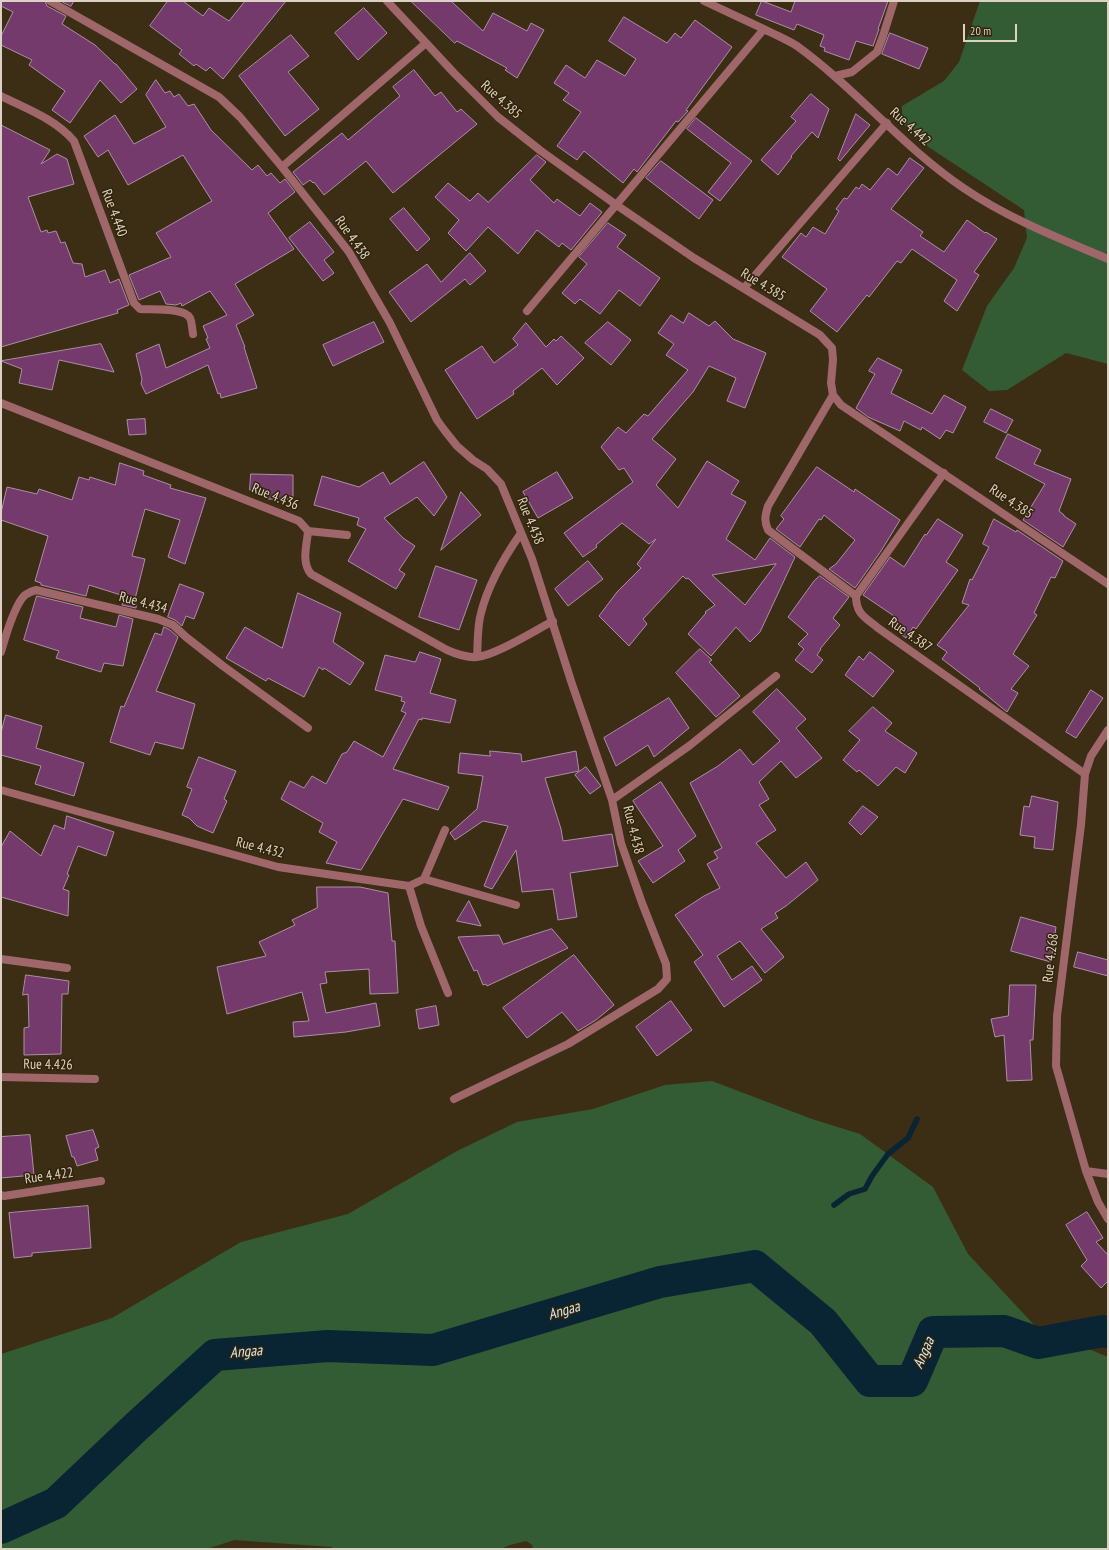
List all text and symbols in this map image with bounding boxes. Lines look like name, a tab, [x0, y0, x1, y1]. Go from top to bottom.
scale bar	[965, 16, 1019, 42]
text: 20 m	[970, 23, 991, 38]
street label: Rue 4.385	[477, 77, 525, 123]
street label: Rue 4.442	[886, 104, 934, 150]
street label: Rue 4.440	[98, 187, 130, 239]
street label: Rue 4.438	[331, 213, 373, 263]
street label: Rue 4.385	[738, 265, 788, 305]
street label: Rue 4.436	[249, 480, 301, 514]
street label: Rue 4.385	[986, 481, 1036, 523]
street label: Rue 4.438	[513, 495, 547, 547]
street label: Rue 4.434	[117, 589, 169, 617]
street label: Rue 4.387	[885, 614, 935, 656]
street label: Rue 4.438	[619, 804, 647, 856]
street label: Rue 4.432	[234, 834, 286, 862]
street label: Rue 4.268	[1040, 933, 1062, 983]
street label: Rue 4.426	[23, 1056, 73, 1074]
street label: Rue 4.422	[23, 1164, 75, 1188]
water label: Angaa	[546, 1298, 582, 1324]
water label: Angaa	[909, 1335, 939, 1371]
water label: Angaa	[229, 1342, 263, 1362]

